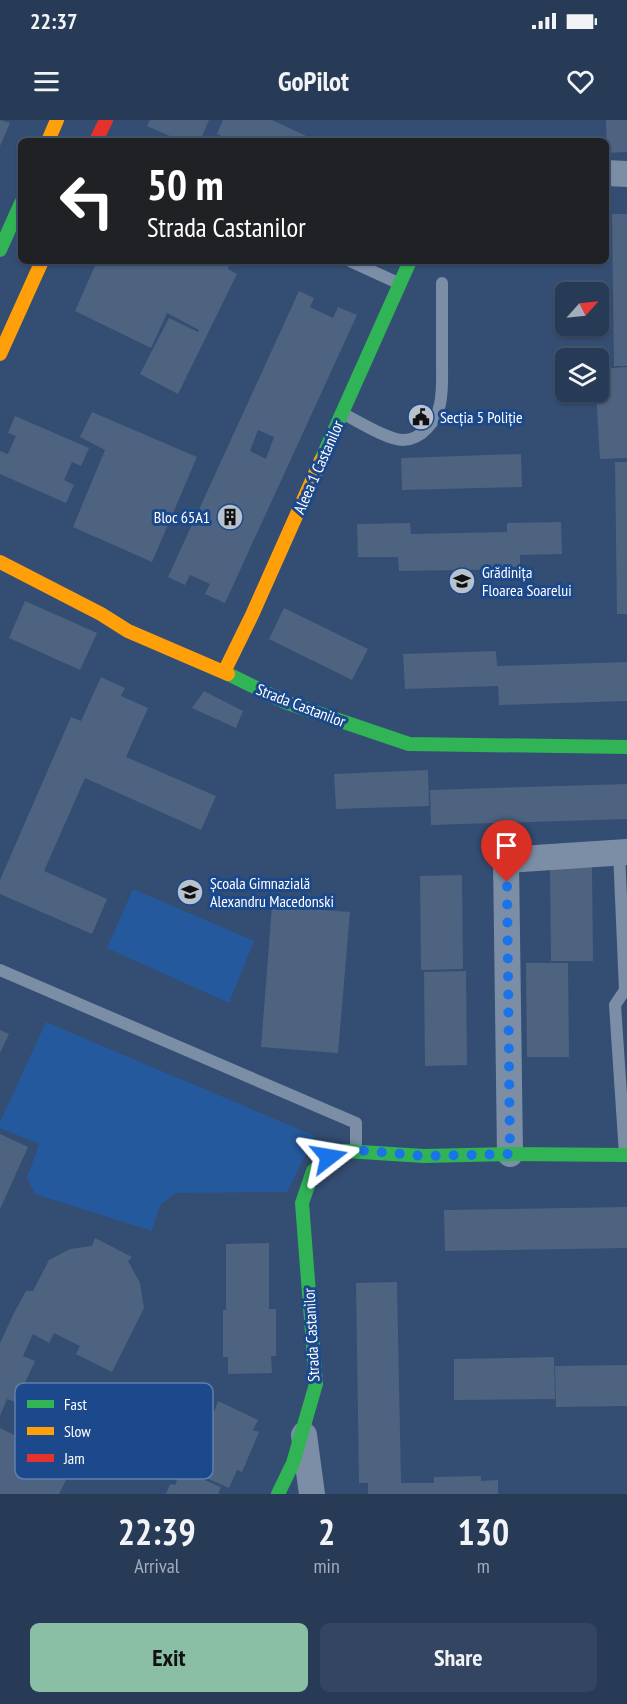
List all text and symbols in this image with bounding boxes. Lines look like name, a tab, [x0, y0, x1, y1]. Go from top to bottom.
text: 22:37	[30, 7, 78, 35]
text: GoPilot	[278, 64, 349, 98]
icon: menu	[30, 65, 63, 98]
icon: heart	[564, 65, 597, 98]
text: 50 m	[147, 157, 224, 212]
icon: left	[48, 162, 126, 240]
text: Strada Castanilor	[147, 210, 306, 244]
north arrow	[555, 282, 609, 336]
map controls	[555, 282, 609, 402]
button: layers	[555, 348, 609, 402]
public building icon: Secția 5 Poliție	[406, 402, 436, 432]
place label: Secția 5 Poliție	[440, 407, 523, 427]
street label: Aleea 1 Castanilor	[289, 417, 348, 517]
building icon: Bloc 65A1	[215, 502, 245, 532]
place label: Bloc 65A1	[154, 507, 210, 527]
place label: Grădinița Floarea Soarelui	[482, 562, 572, 600]
school or university icon: Grădinița Floarea Soarelui	[447, 566, 477, 596]
street label: Strada Castanilor	[254, 679, 349, 731]
pin	[481, 820, 532, 882]
icon: arrive	[490, 829, 523, 862]
place label: Școala Gimnazială Alexandru Macedonski	[210, 873, 334, 911]
school or university icon: Școala Gimnazială Alexandru Macedonski	[175, 877, 205, 907]
position arrow	[297, 1125, 361, 1189]
street label: Strada Castanilor	[299, 1287, 323, 1382]
legend	[15, 1383, 213, 1479]
text: Fast	[64, 1394, 87, 1414]
text: Slow	[64, 1421, 91, 1441]
text: Jam	[63, 1448, 85, 1468]
text: 22:39	[118, 1508, 196, 1555]
text: 2	[318, 1508, 335, 1555]
text: 130	[458, 1508, 509, 1555]
text: Arrival	[134, 1553, 179, 1579]
text: min	[314, 1553, 340, 1579]
text: m	[477, 1553, 490, 1579]
button: Exit	[30, 1623, 308, 1692]
button: Share	[320, 1623, 597, 1692]

